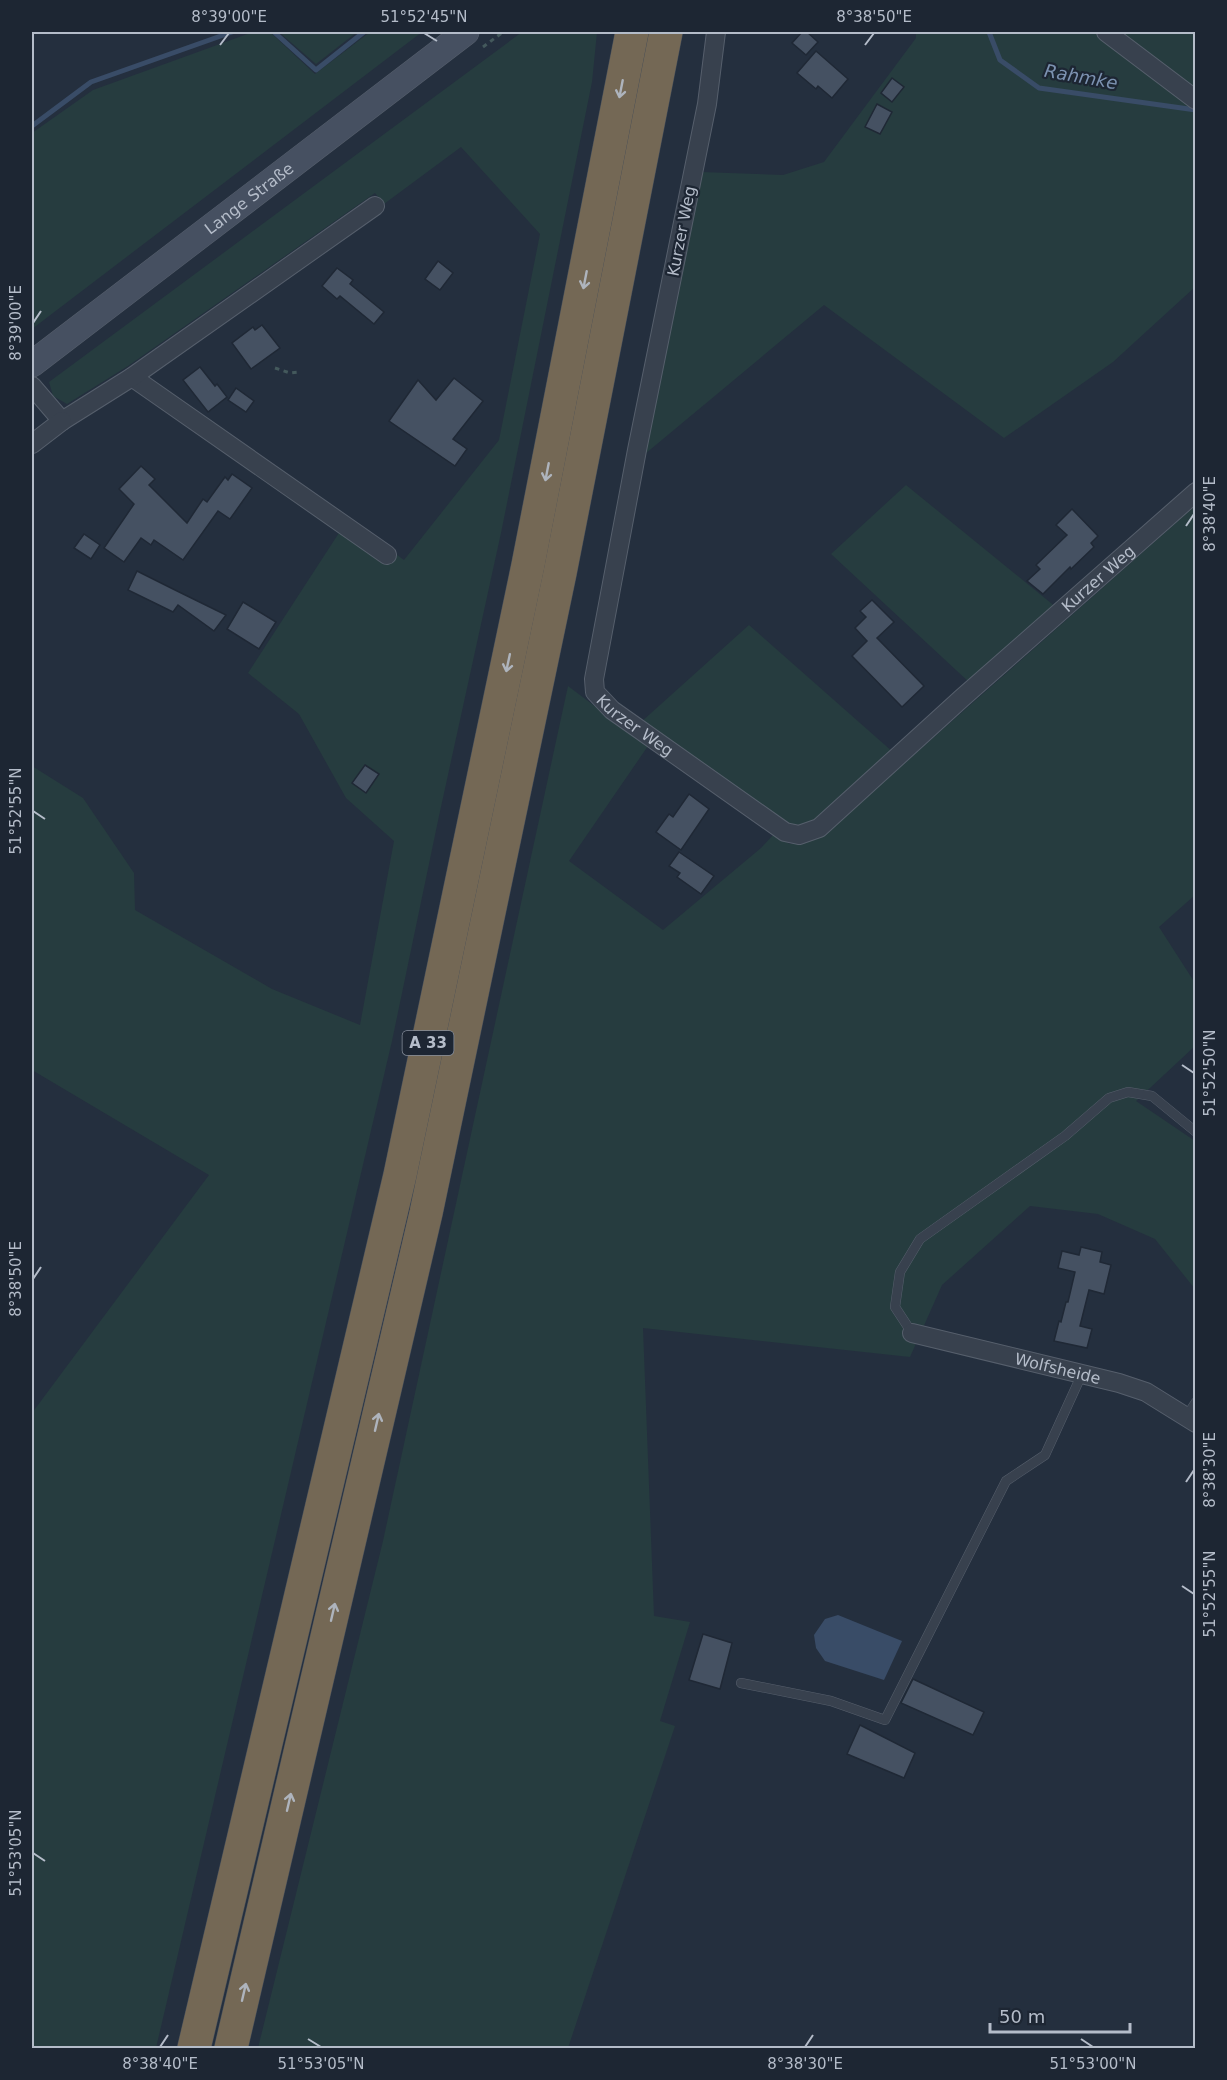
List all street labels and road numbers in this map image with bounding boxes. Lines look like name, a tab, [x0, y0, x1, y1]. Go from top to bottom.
street label: Lange Straße	[201, 159, 297, 238]
street label: Kurzer Weg	[663, 185, 700, 278]
street label: Kurzer Weg	[1058, 541, 1139, 616]
street label: Kurzer Weg	[592, 691, 677, 760]
road number: A 33	[402, 1031, 454, 1055]
street label: Wolfsheide	[1013, 1349, 1102, 1388]

